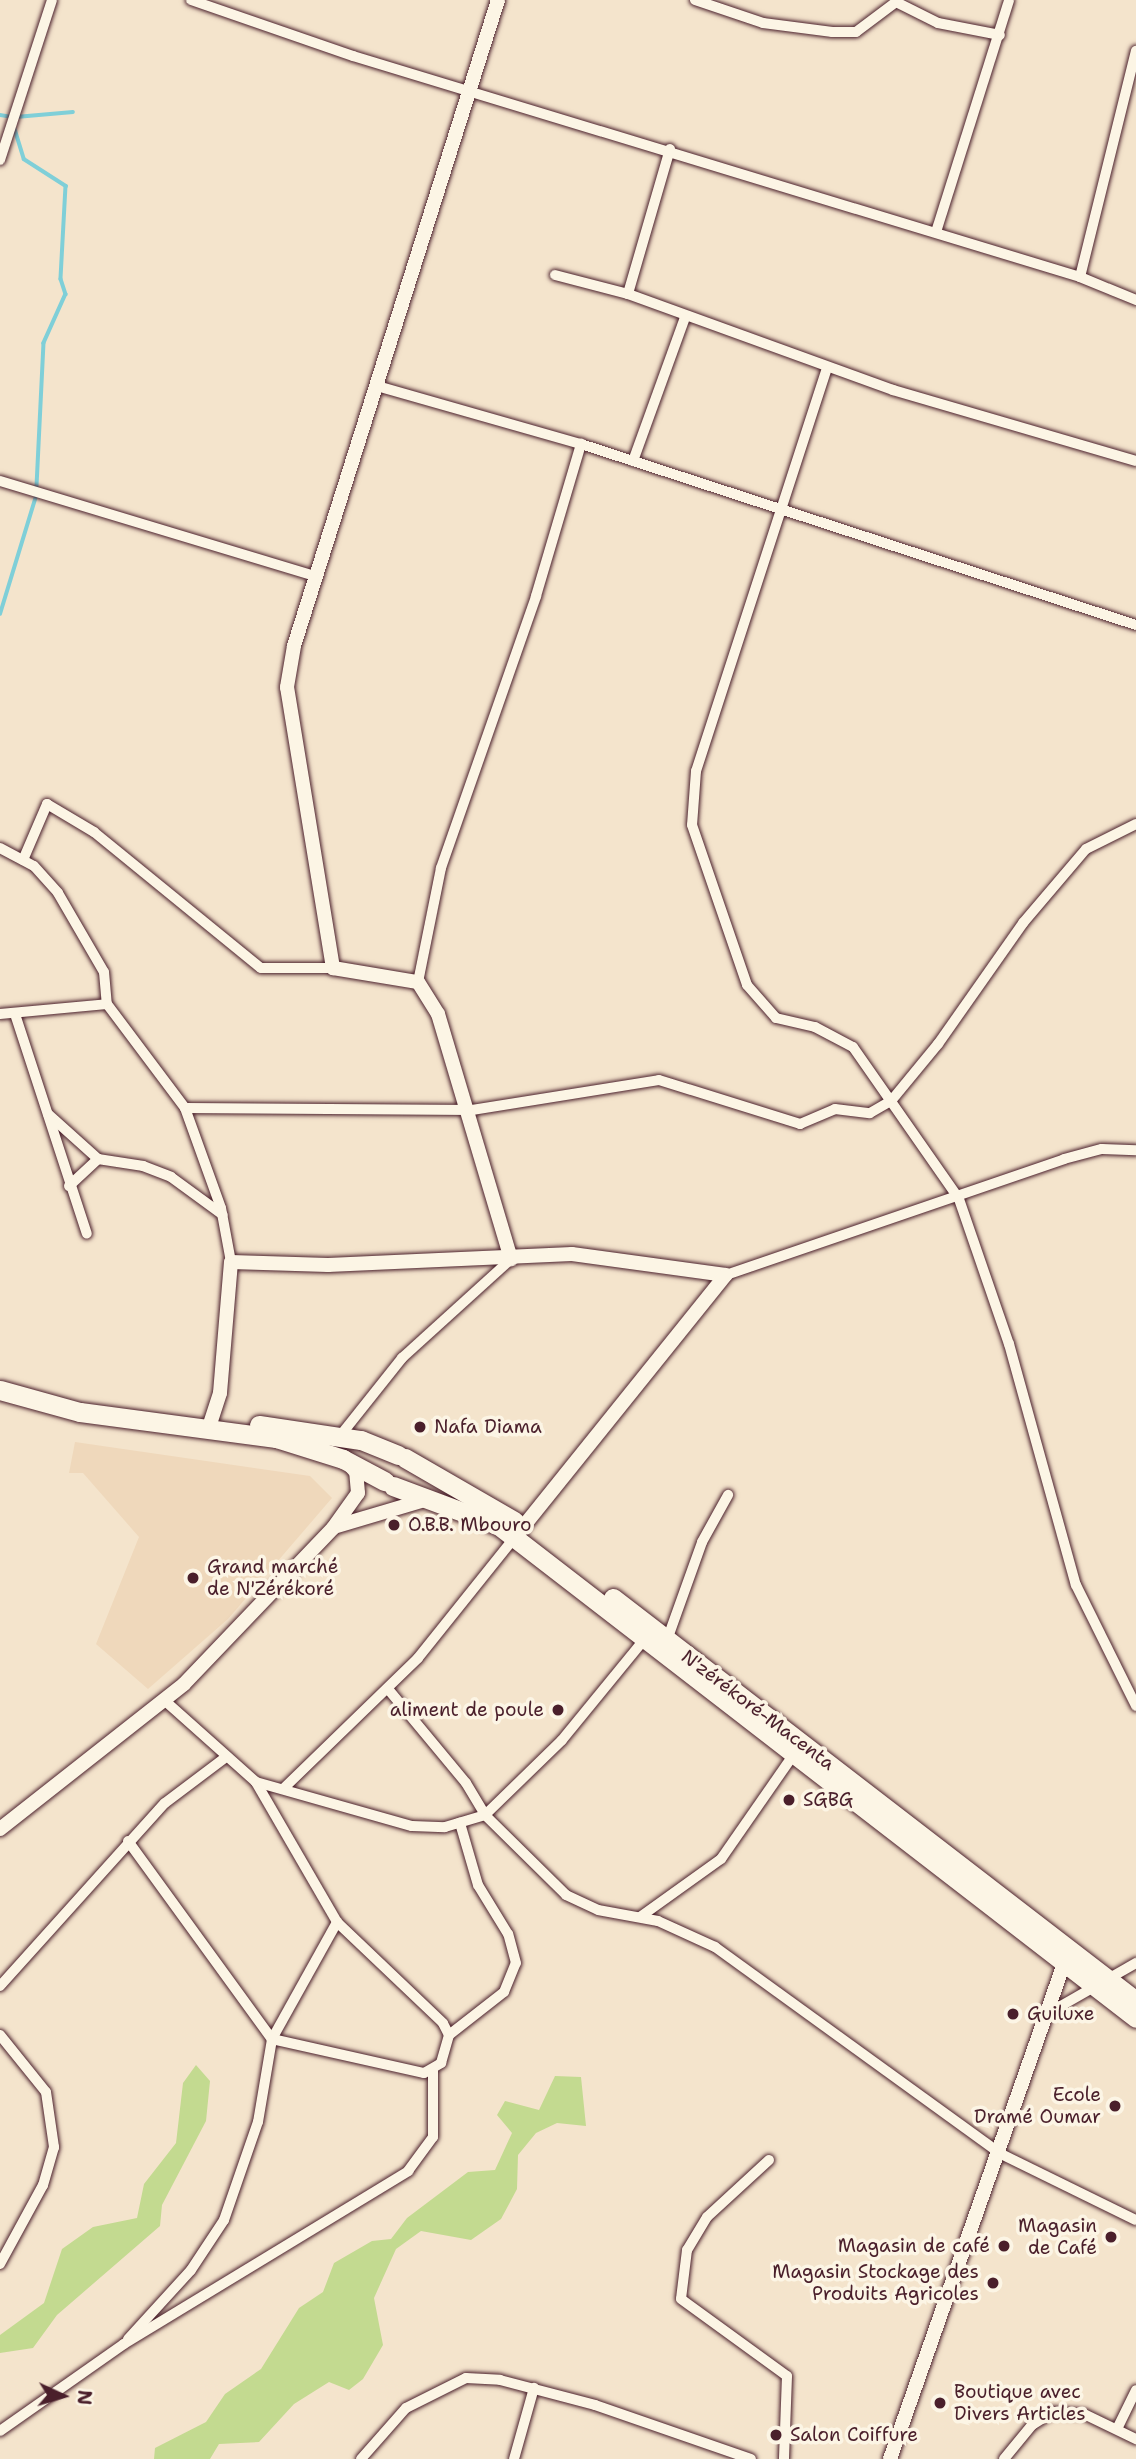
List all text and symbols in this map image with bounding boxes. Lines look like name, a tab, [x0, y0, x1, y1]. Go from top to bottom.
place label: Nafa Diama	[434, 1416, 542, 1438]
marker: Nafa Diama	[412, 1419, 428, 1435]
place label: O.B.B. Mbouro	[408, 1514, 532, 1536]
marker: O.B.B. Mbouro	[386, 1517, 402, 1533]
place label: Grand marché de N'Zérékoré	[207, 1556, 338, 1600]
marker: Grand marché de N'Zérékoré	[185, 1570, 201, 1586]
street label: N'zérékoré-Macenta	[677, 1645, 839, 1775]
place label: aliment de poule	[390, 1699, 544, 1721]
marker: aliment de poule	[550, 1702, 566, 1718]
place label: SGBG	[803, 1789, 853, 1811]
marker: SGBG	[781, 1792, 797, 1808]
place label: Guiluxe	[1027, 2003, 1094, 2025]
marker: Guiluxe	[1005, 2006, 1021, 2022]
place label: Ecole Dramé Oumar	[974, 2084, 1101, 2128]
marker: Ecole Dramé Oumar	[1107, 2098, 1123, 2114]
place label: Magasin de Café	[1018, 2215, 1097, 2259]
marker: Magasin de Café	[1103, 2229, 1119, 2245]
place label: Magasin de café	[838, 2235, 990, 2257]
marker: Magasin de café	[996, 2238, 1012, 2254]
place label: Magasin Stockage des Produits Agricoles	[772, 2261, 979, 2305]
marker: Magasin Stockage des Produits Agricoles	[985, 2275, 1001, 2291]
north arrow	[28, 2361, 98, 2431]
place label: Boutique avec Divers Articles	[954, 2381, 1086, 2425]
text: N	[71, 2389, 97, 2406]
marker: Boutique avec Divers Articles	[932, 2395, 948, 2411]
place label: Salon Coiffure	[790, 2424, 918, 2446]
marker: Salon Coiffure	[768, 2427, 784, 2443]

